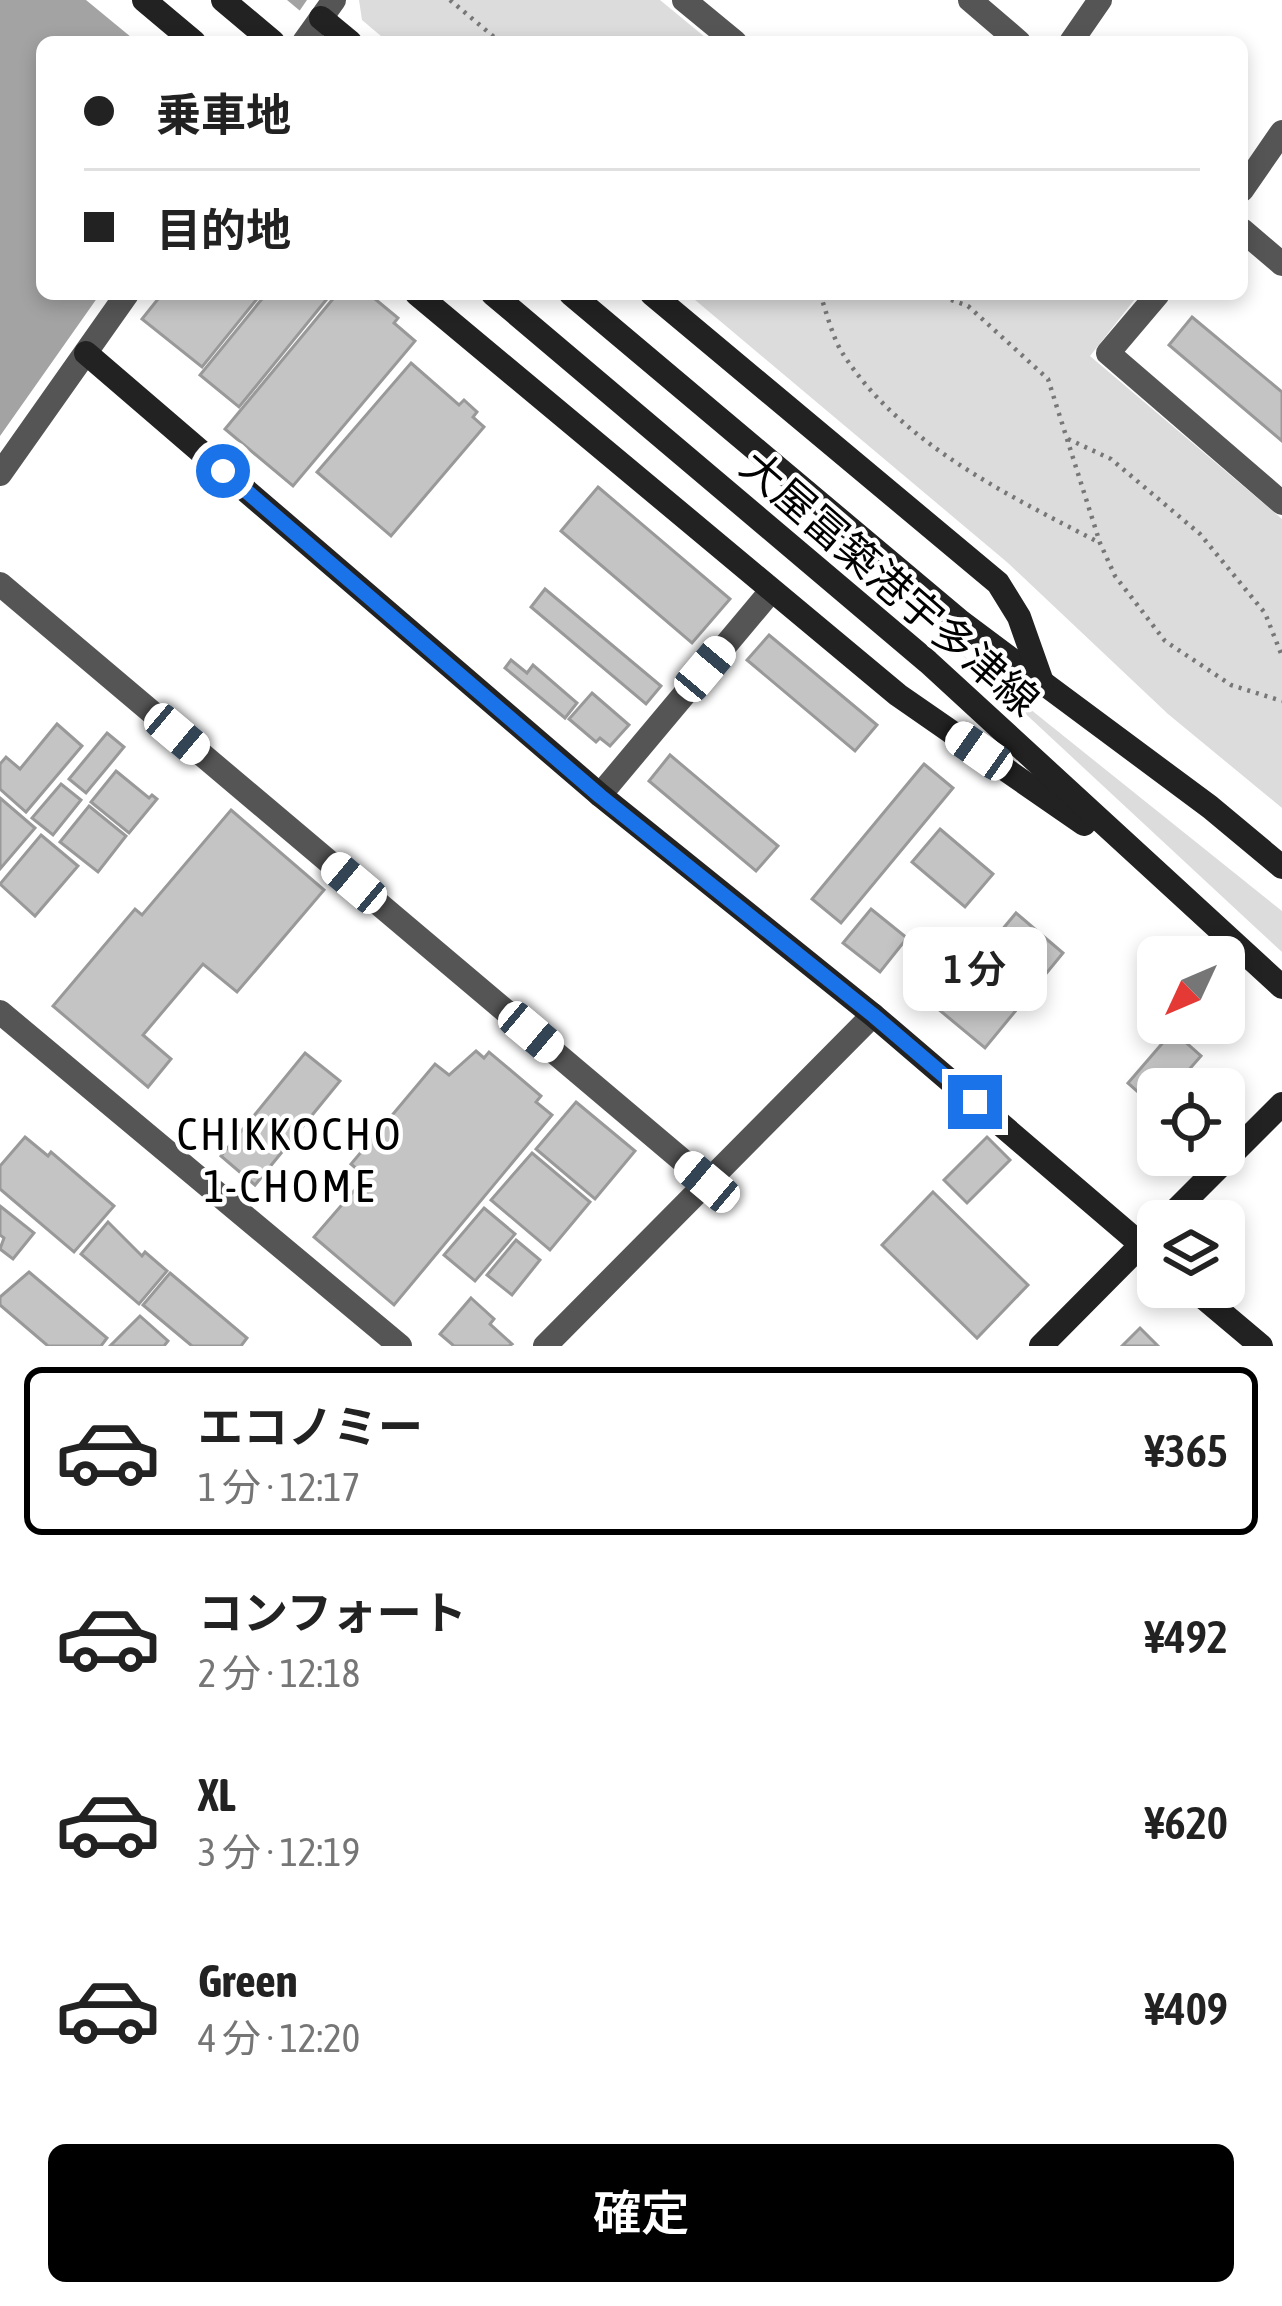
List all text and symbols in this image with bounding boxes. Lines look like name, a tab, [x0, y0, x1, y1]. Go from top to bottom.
text: 乗車地	[156, 89, 291, 141]
text: 目的地	[156, 204, 291, 256]
street label: 大屋冨築港宇多津線	[732, 441, 1048, 725]
route start	[196, 444, 250, 498]
car	[668, 630, 742, 708]
car	[138, 697, 216, 771]
car	[939, 716, 1019, 786]
car	[315, 846, 393, 920]
callout: 1 分	[903, 928, 1047, 1012]
north arrow	[1137, 936, 1245, 1044]
map controls	[1137, 936, 1245, 1308]
text: 1 分	[944, 947, 1006, 991]
car	[492, 995, 570, 1069]
button: locate	[1137, 1068, 1245, 1176]
route end	[948, 1075, 1002, 1129]
district label: CHIKKOCHO 1-CHOME	[177, 1108, 403, 1212]
car	[668, 1145, 746, 1219]
button: layers	[1137, 1200, 1245, 1308]
icon: car	[54, 1397, 162, 1505]
text: エコノミー	[198, 1401, 423, 1453]
text: ¥365	[1145, 1425, 1228, 1477]
text: 1 分 · 12:17	[198, 1465, 360, 1509]
icon: car	[54, 1583, 162, 1691]
text: コンフォート	[198, 1587, 467, 1639]
text: ¥492	[1145, 1611, 1228, 1663]
text: 2 分 · 12:18	[198, 1651, 360, 1695]
icon: car	[54, 1769, 162, 1877]
text: XL	[198, 1769, 236, 1821]
text: ¥620	[1145, 1797, 1228, 1849]
text: 3 分 · 12:19	[198, 1830, 360, 1874]
icon: car	[54, 1955, 162, 2063]
text: Green	[198, 1955, 298, 2007]
text: ¥409	[1145, 1983, 1228, 2035]
text: 4 分 · 12:20	[198, 2016, 360, 2060]
button: 確定	[48, 2144, 1234, 2282]

